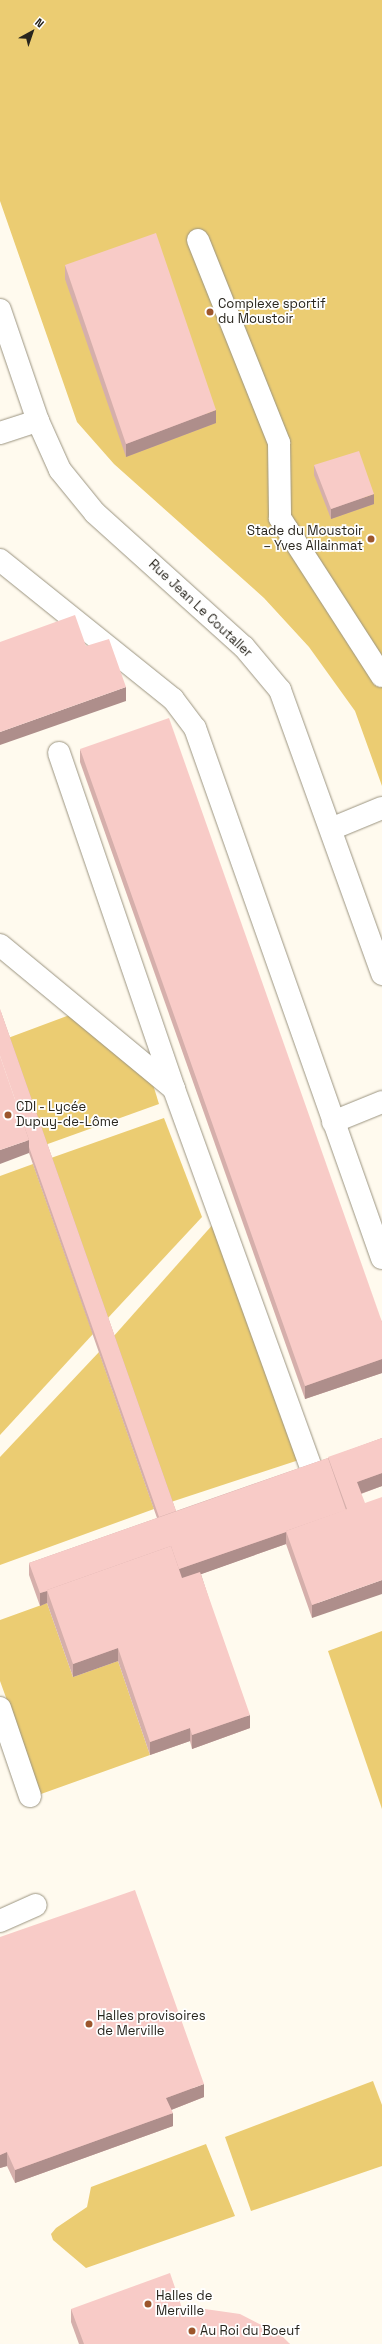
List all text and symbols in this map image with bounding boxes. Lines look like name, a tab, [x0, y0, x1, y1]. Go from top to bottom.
north arrow	[12, 12, 52, 52]
text: N	[32, 15, 47, 31]
place label: Complexe sportif du Moustoir	[218, 297, 326, 328]
marker: Complexe sportif du Moustoir	[205, 307, 215, 317]
place label: Stade du Moustoir – Yves Allainmat	[247, 524, 363, 555]
marker: Stade du Moustoir – Yves Allainmat	[366, 534, 376, 544]
street label: Rue Jean Le Coutaller	[145, 557, 255, 661]
place label: CDI - Lycée Dupuy-de-Lôme	[16, 1100, 119, 1131]
marker: CDI - Lycée Dupuy-de-Lôme	[3, 1110, 13, 1120]
place label: Halles provisoires de Merville	[97, 2009, 206, 2040]
marker: Halles provisoires de Merville	[84, 2019, 94, 2029]
place label: Halles de Merville	[156, 2289, 212, 2320]
marker: Halles de Merville	[143, 2299, 153, 2309]
place label: Au Roi du Boeuf	[200, 2323, 300, 2339]
marker: Au Roi du Boeuf	[187, 2326, 197, 2336]

